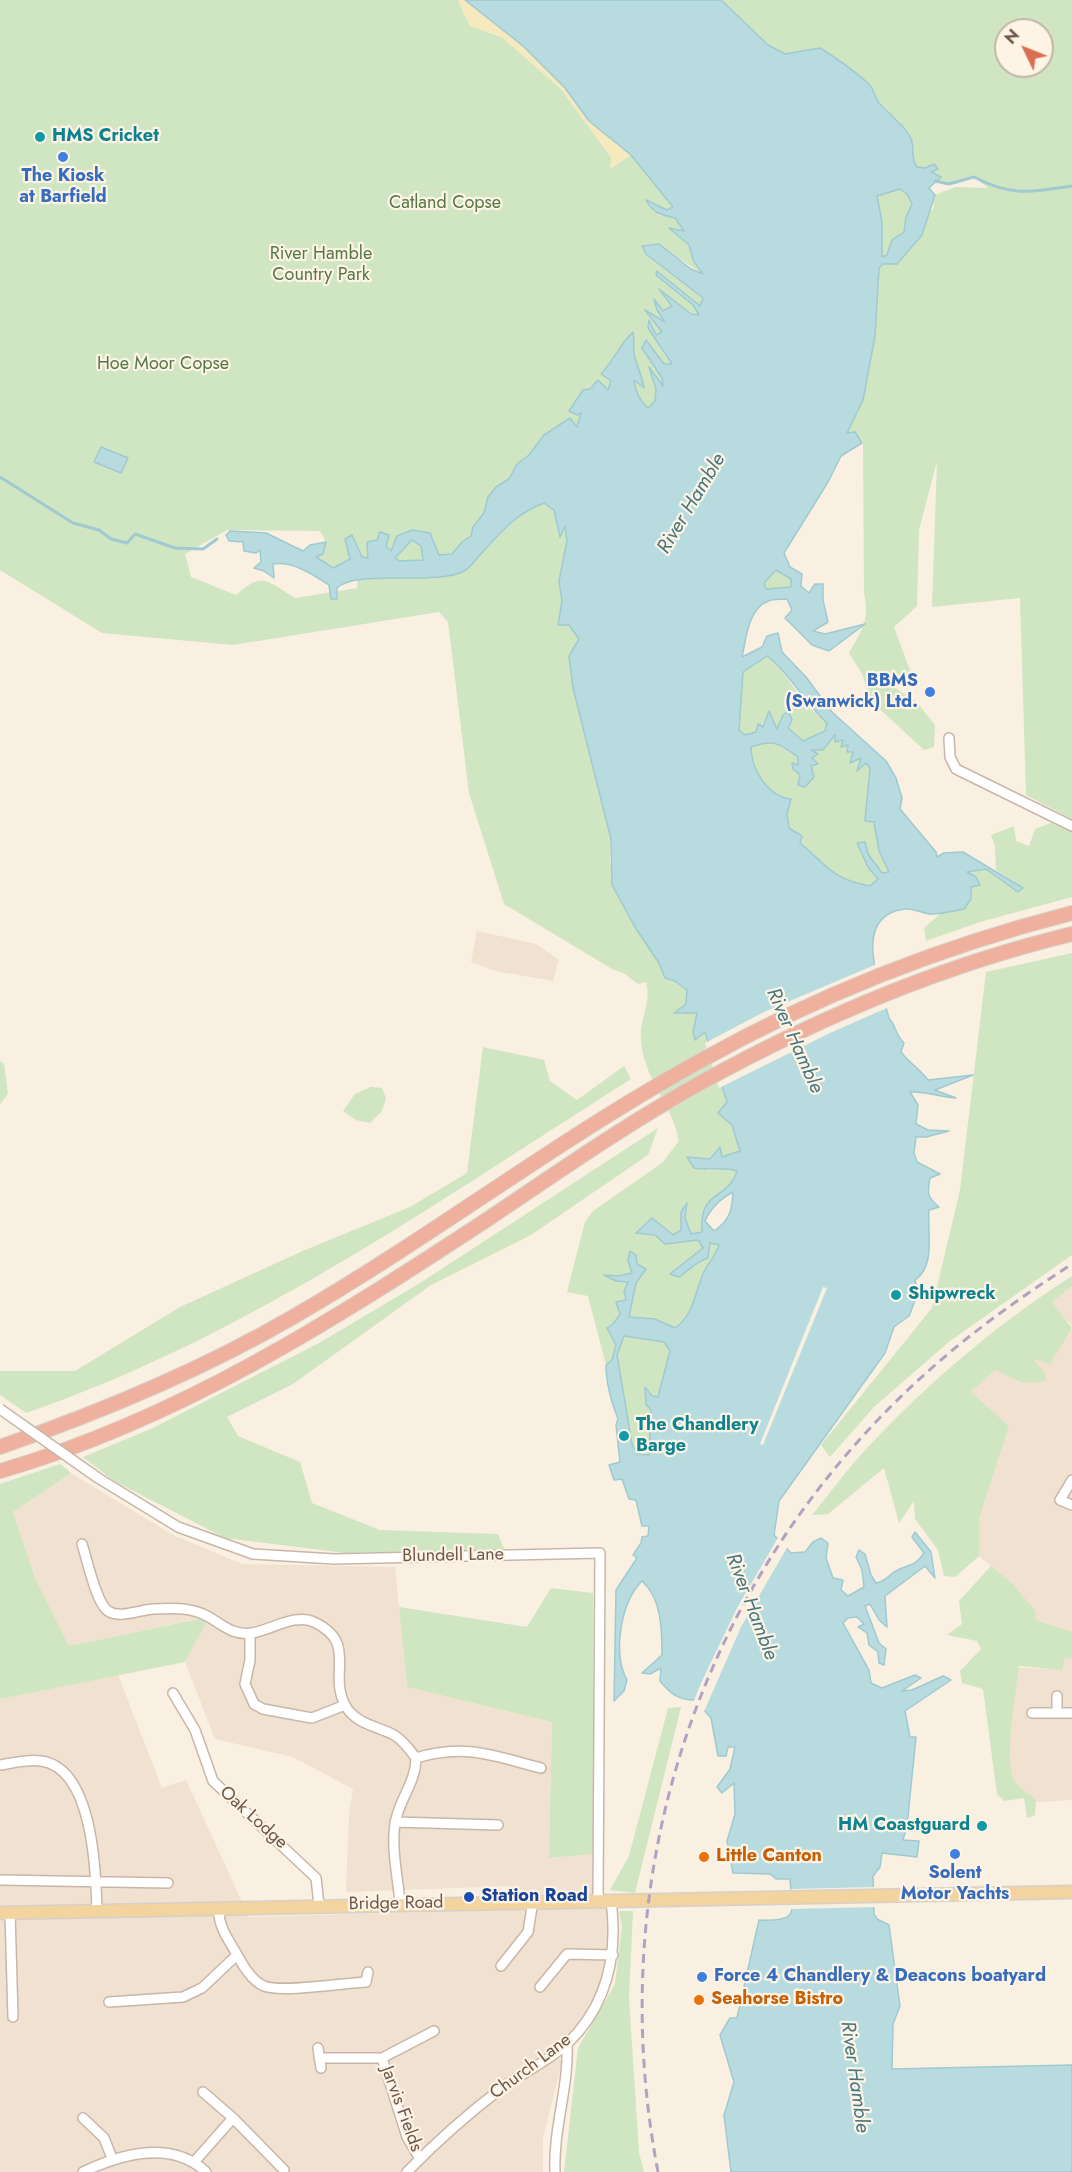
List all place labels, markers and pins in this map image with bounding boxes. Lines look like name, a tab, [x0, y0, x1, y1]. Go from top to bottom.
place label: HMS Cricket	[52, 126, 159, 148]
marker: HMS Cricket	[33, 130, 47, 144]
marker: The Kiosk at Barfield	[56, 150, 70, 164]
place label: The Kiosk at Barfield	[19, 166, 107, 208]
place label: BBMS (Swanwick) Ltd.	[785, 671, 918, 714]
marker: BBMS (Swanwick) Ltd.	[923, 685, 937, 699]
place label: Shipwreck	[908, 1284, 996, 1306]
marker: Shipwreck	[889, 1288, 903, 1302]
place label: The Chandlery Barge	[636, 1415, 759, 1458]
marker: The Chandlery Barge	[617, 1429, 631, 1443]
place label: HM Coastguard	[838, 1815, 970, 1837]
marker: HM Coastguard	[975, 1819, 989, 1833]
place label: Little Canton	[716, 1846, 822, 1868]
marker: Solent Motor Yachts	[948, 1847, 962, 1861]
marker: Little Canton	[697, 1850, 711, 1864]
place label: Solent Motor Yachts	[901, 1863, 1009, 1906]
place label: Station Road	[481, 1886, 588, 1908]
marker: Station Road	[462, 1890, 476, 1904]
place label: Force 4 Chandlery & Deacons boatyard	[714, 1966, 1046, 1988]
marker: Force 4 Chandlery & Deacons boatyard	[695, 1970, 709, 1984]
place label: Seahorse Bistro	[711, 1989, 843, 2011]
marker: Seahorse Bistro	[692, 1993, 706, 2007]

